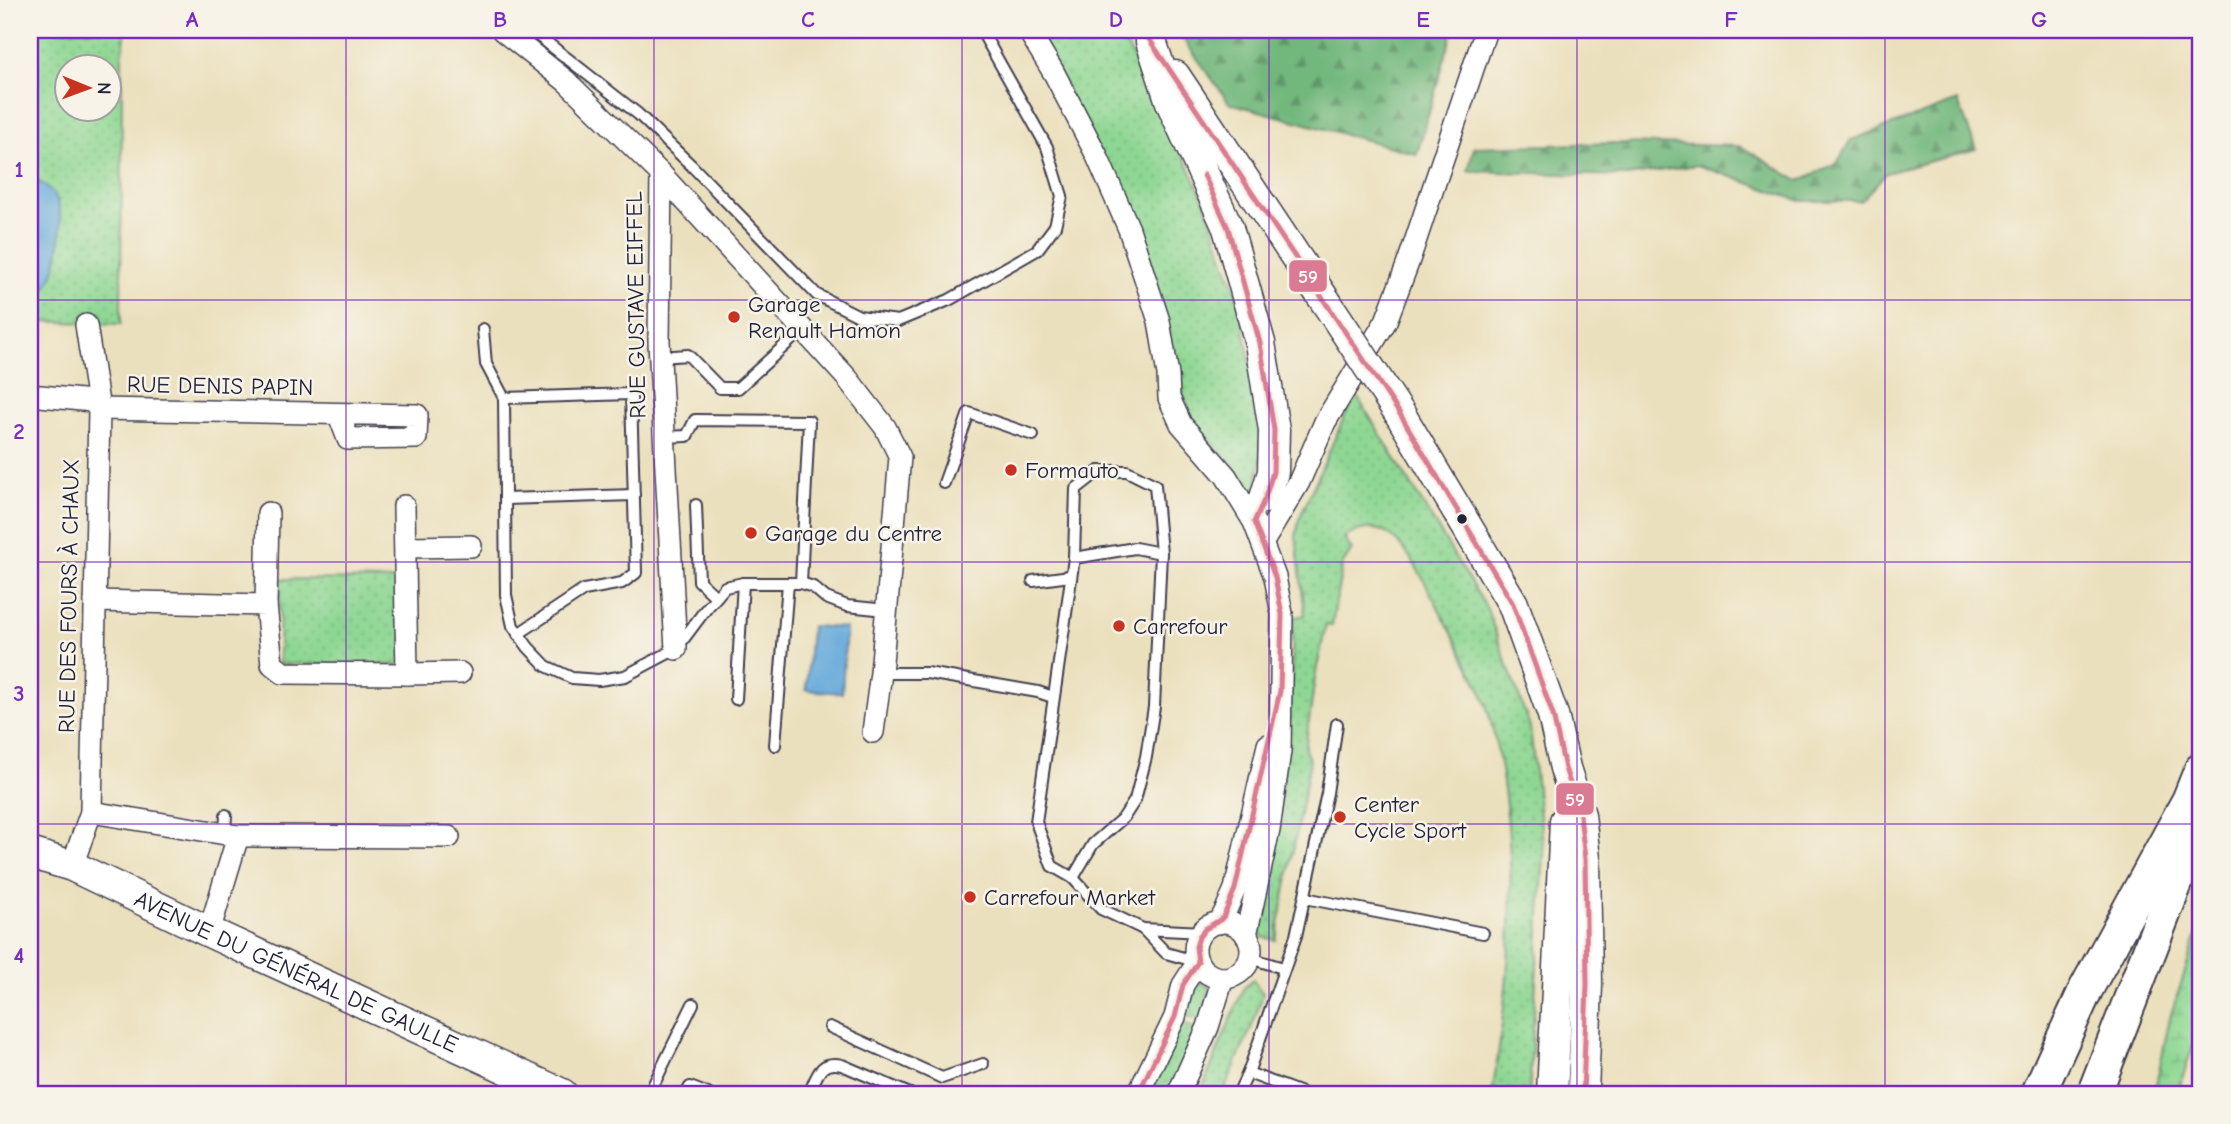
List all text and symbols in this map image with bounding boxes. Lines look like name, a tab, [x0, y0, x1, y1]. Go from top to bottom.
text: A	[186, 6, 199, 33]
text: B	[493, 6, 507, 33]
text: C	[801, 6, 815, 33]
text: D	[1109, 6, 1123, 33]
text: E	[1416, 6, 1430, 33]
text: F	[1724, 6, 1738, 33]
text: G	[2031, 6, 2047, 33]
north arrow	[52, 52, 122, 122]
text: N	[93, 82, 115, 95]
text: 1	[14, 156, 24, 183]
street label: RUE GUSTAVE EIFFEL	[621, 191, 651, 419]
line badge: 59	[1288, 259, 1328, 293]
text: 59	[1298, 266, 1318, 288]
place label: Garage Renault Hamon	[748, 291, 901, 344]
marker: Garage Renault Hamon	[726, 309, 742, 325]
street label: RUE DENIS PAPIN	[127, 371, 313, 401]
text: 2	[13, 418, 25, 445]
place label: Formauto	[1025, 457, 1119, 484]
street label: RUE DES FOURS À CHAUX	[53, 459, 85, 733]
marker: Formauto	[1003, 462, 1019, 478]
unlabelled marker	[1455, 512, 1469, 526]
place label: Garage du Centre	[765, 520, 942, 547]
marker: Garage du Centre	[743, 525, 759, 541]
place label: Carrefour	[1133, 613, 1228, 640]
marker: Carrefour	[1111, 618, 1127, 634]
text: 3	[13, 680, 25, 707]
line badge: 59	[1555, 782, 1595, 816]
text: 59	[1565, 789, 1585, 811]
place label: Center Cycle Sport	[1354, 791, 1468, 844]
marker: Center Cycle Sport	[1332, 809, 1348, 825]
place label: Carrefour Market	[984, 884, 1157, 911]
street label: AVENUE DU GÉNÉRAL DE GAULLE	[130, 885, 463, 1058]
marker: Carrefour Market	[962, 889, 978, 905]
text: 4	[14, 942, 25, 969]

